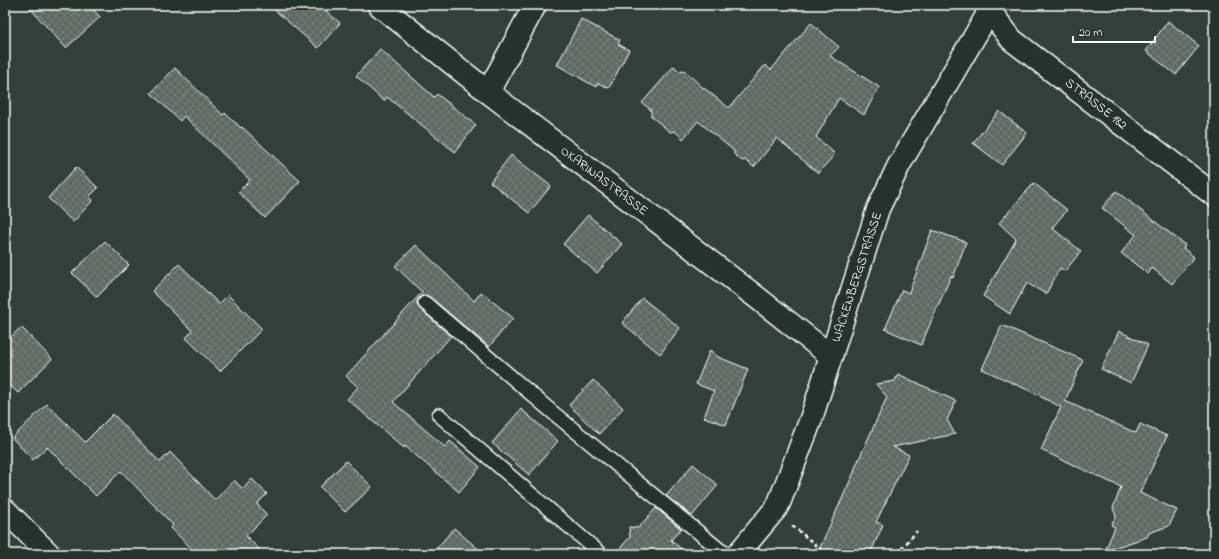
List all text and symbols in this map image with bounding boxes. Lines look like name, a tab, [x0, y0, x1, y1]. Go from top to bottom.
scale bar	[1073, 18, 1155, 44]
text: 20 m	[1079, 24, 1102, 42]
street label: STRASSE 182	[1061, 74, 1132, 135]
street label: OKARINASTRASSE	[556, 142, 652, 220]
street label: WACKENBERGSTRASSE	[827, 209, 887, 345]

